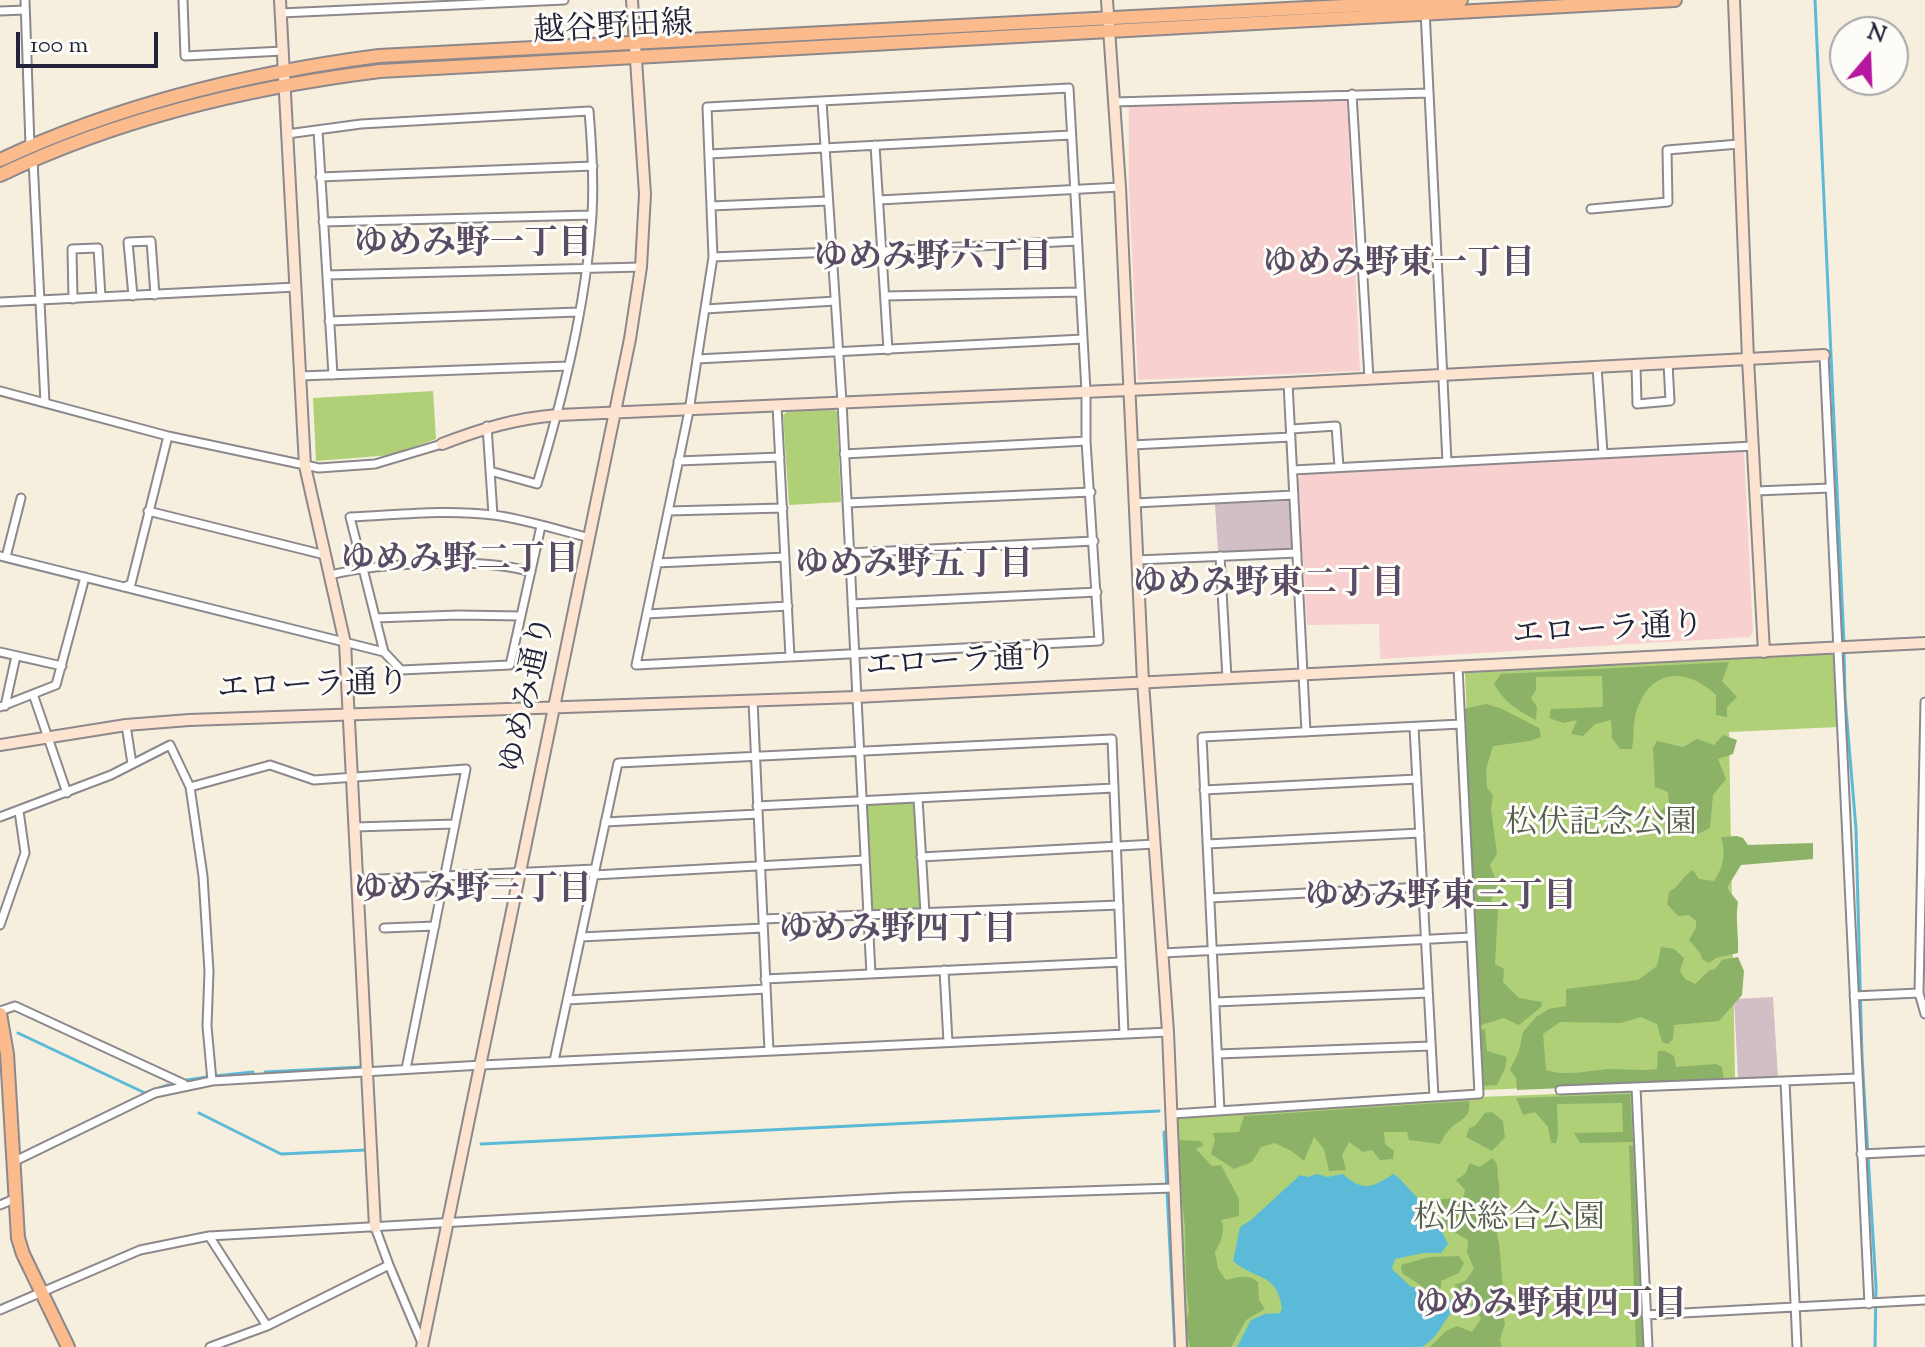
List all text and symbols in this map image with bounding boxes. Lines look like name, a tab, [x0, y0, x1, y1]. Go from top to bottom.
street label: 越谷野田線	[532, 8, 694, 54]
scale bar	[20, 16, 162, 66]
north arrow	[1829, 16, 1909, 96]
text: N	[1863, 17, 1890, 53]
text: 100 m	[30, 29, 88, 63]
district label: ゆめみ野一丁目	[354, 227, 592, 267]
district label: ゆめみ野六丁目	[814, 241, 1052, 281]
district label: ゆめみ野東一丁目	[1263, 247, 1535, 287]
district label: ゆめみ野二丁目	[341, 543, 579, 583]
district label: ゆめみ野五丁目	[795, 548, 1033, 588]
district label: ゆめみ野東二丁目	[1133, 567, 1405, 607]
street label: エローラ通り	[1511, 609, 1705, 657]
street label: ゆめみ通り	[496, 613, 566, 777]
street label: エローラ通り	[864, 641, 1058, 689]
street label: エローラ通り	[216, 666, 410, 712]
park label: 松伏記念公園	[1505, 808, 1697, 846]
district label: ゆめみ野三丁目	[354, 873, 592, 913]
district label: ゆめみ野東三丁目	[1305, 880, 1577, 920]
district label: ゆめみ野四丁目	[779, 913, 1017, 953]
park label: 松伏総合公園	[1413, 1203, 1605, 1241]
district label: ゆめみ野東四丁目	[1415, 1288, 1687, 1328]

